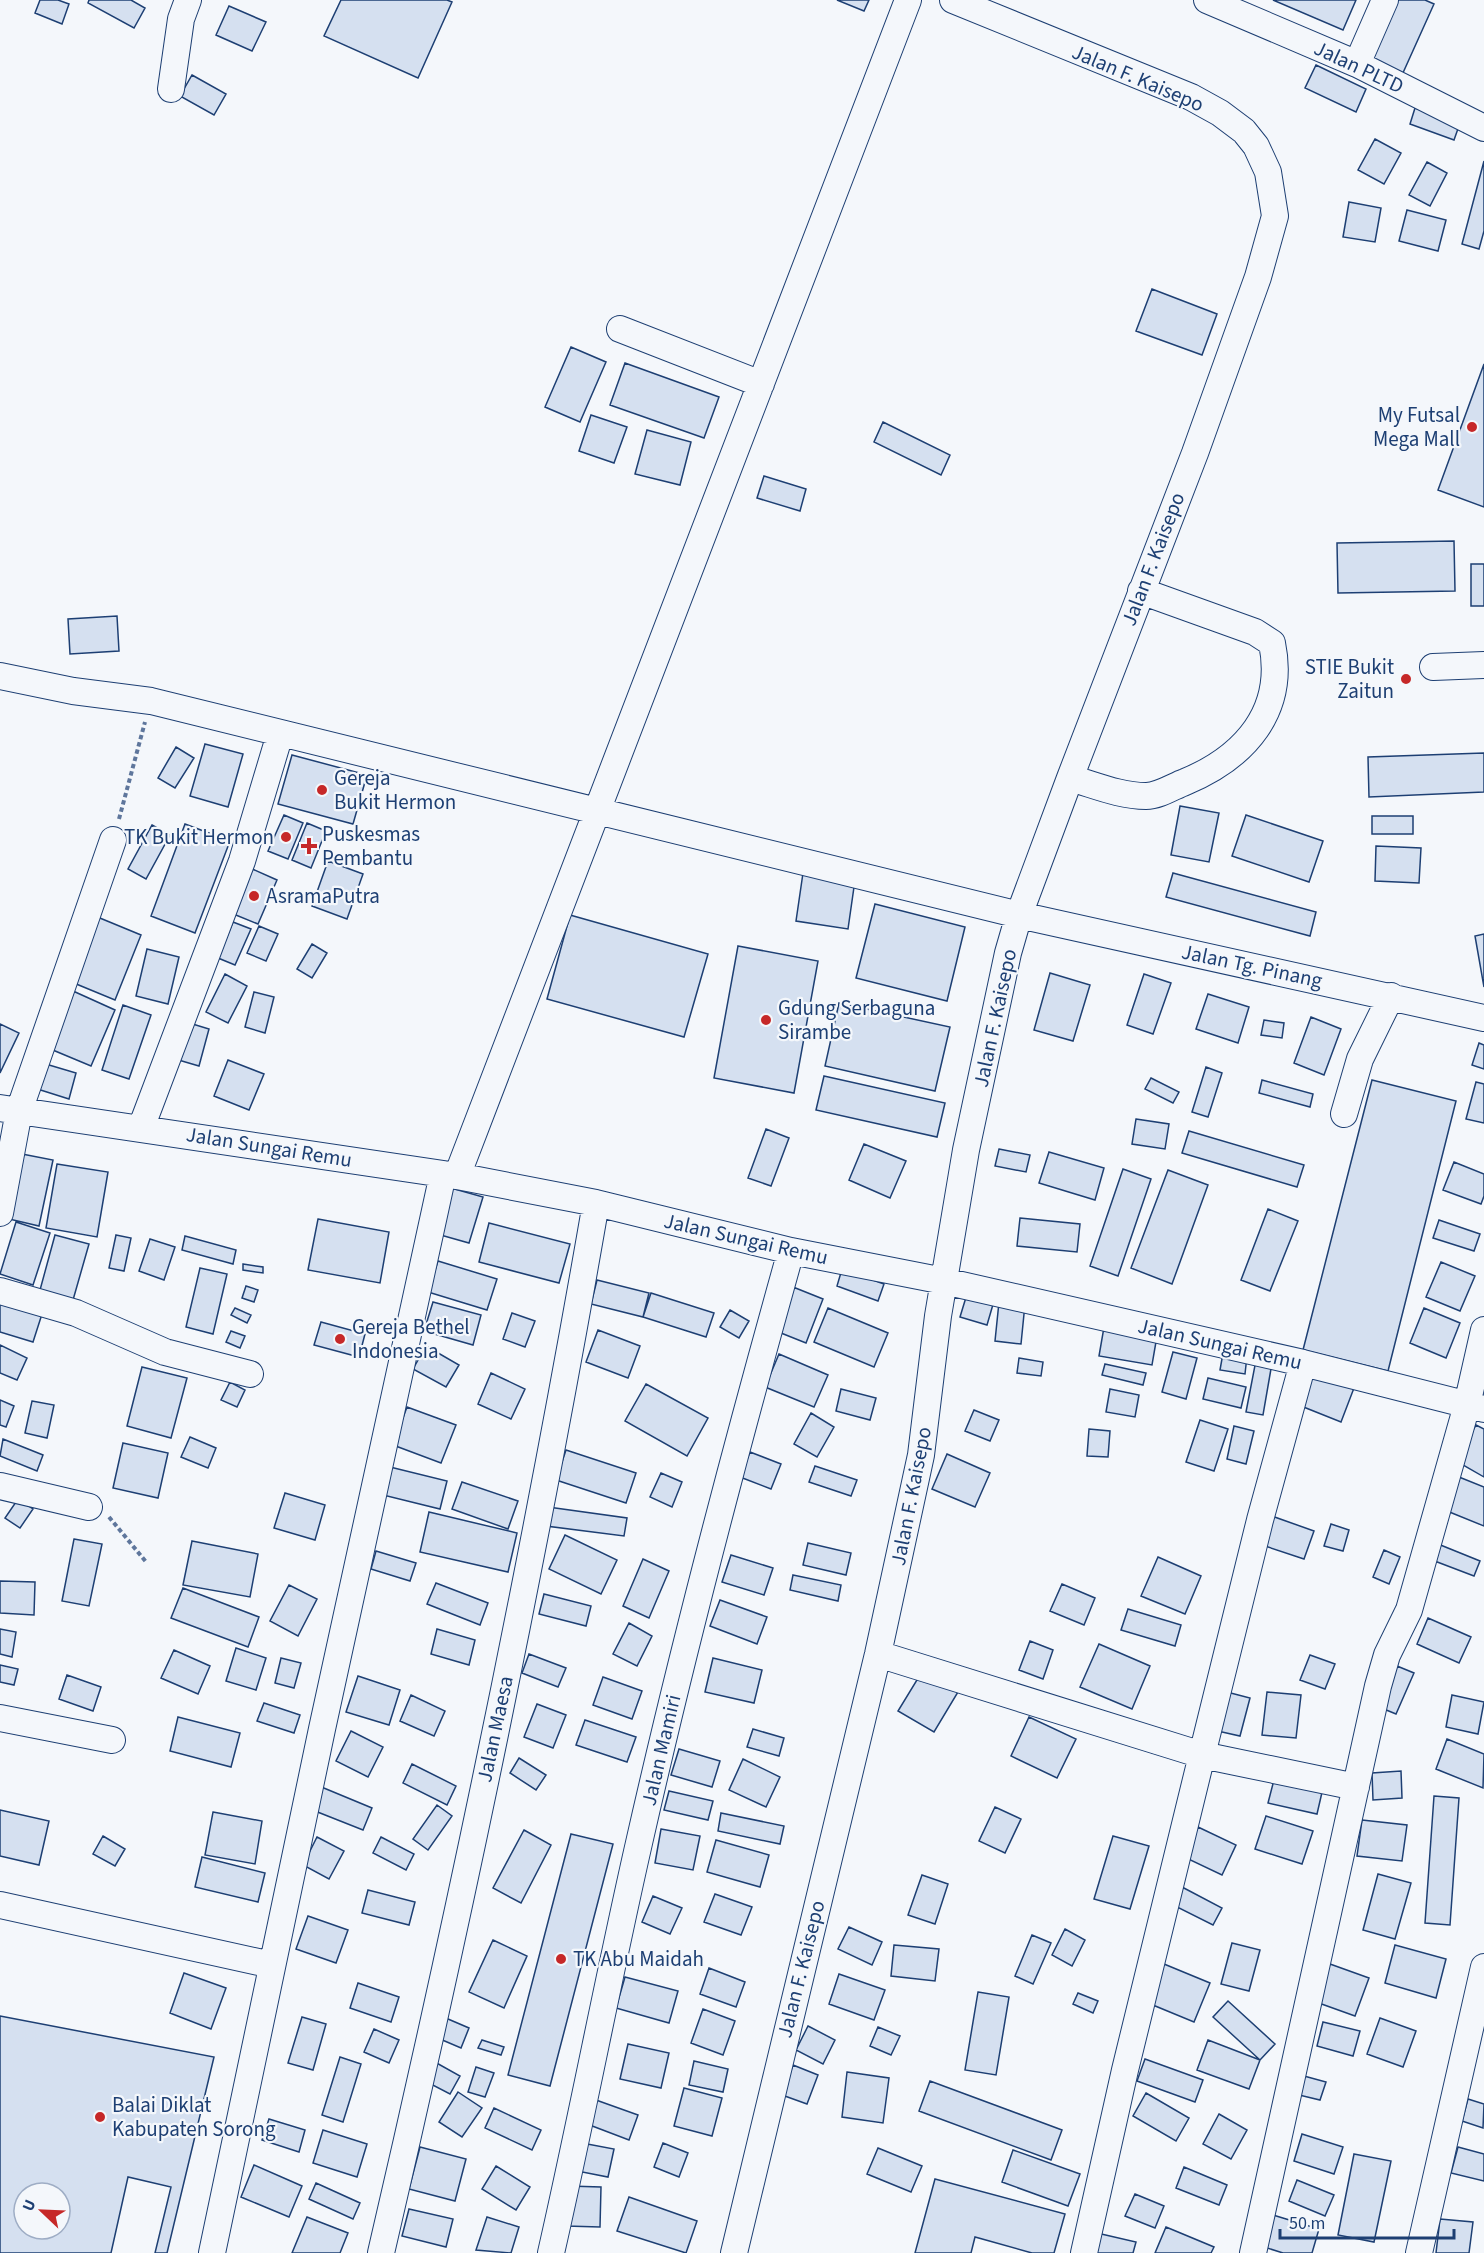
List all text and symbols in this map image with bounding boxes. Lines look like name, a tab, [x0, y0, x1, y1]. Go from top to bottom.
street label: Jalan PLTD	[1309, 33, 1409, 101]
street label: Jalan F. Kaisepo	[1067, 37, 1209, 119]
place label: My Futsal Mega Mall	[1373, 400, 1460, 454]
marker: My Futsal Mega Mall	[1465, 420, 1479, 434]
street label: Jalan F. Kaisepo	[1114, 488, 1192, 630]
place label: STIE Bukit Zaitun	[1305, 652, 1394, 706]
marker: STIE Bukit Zaitun	[1399, 672, 1413, 686]
place label: Gereja Bukit Hermon	[334, 763, 456, 817]
marker: Gereja Bukit Hermon	[315, 783, 329, 797]
place label: Puskesmas Pembantu	[322, 819, 420, 873]
place label: TK Bukit Hermon	[124, 822, 274, 852]
marker: TK Bukit Hermon	[279, 830, 293, 844]
marker: Puskesmas Pembantu	[300, 837, 318, 855]
place label: AsramaPutra	[266, 881, 380, 911]
marker: AsramaPutra	[247, 889, 261, 903]
street label: Jalan Tg. Pinang	[1179, 936, 1326, 996]
street label: Jalan F. Kaisepo	[966, 946, 1024, 1090]
place label: Gdung Serbaguna Sirambe	[778, 993, 935, 1047]
marker: Gdung Serbaguna Sirambe	[759, 1013, 773, 1027]
street label: Jalan Sungai Remu	[184, 1119, 354, 1175]
street label: Jalan Sungai Remu	[661, 1206, 831, 1272]
street label: Jalan Sungai Remu	[1135, 1311, 1305, 1377]
place label: Gereja Bethel Indonesia	[352, 1312, 470, 1366]
marker: Gereja Bethel Indonesia	[333, 1332, 347, 1346]
street label: Jalan F. Kaisepo	[883, 1424, 939, 1568]
street label: Jalan Maesa	[469, 1673, 521, 1785]
street label: Jalan Mamiri	[634, 1691, 688, 1809]
street label: Jalan F. Kaisepo	[769, 1897, 833, 2041]
place label: TK Abu Maidah	[573, 1944, 704, 1974]
marker: TK Abu Maidah	[554, 1952, 568, 1966]
place label: Balai Diklat Kabupaten Sorong	[112, 2090, 276, 2144]
marker: Balai Diklat Kabupaten Sorong	[93, 2110, 107, 2124]
north arrow	[12, 2181, 72, 2241]
text: U	[17, 2196, 41, 2215]
scale bar	[1280, 2202, 1454, 2240]
text: 50 m	[1289, 2211, 1325, 2236]

